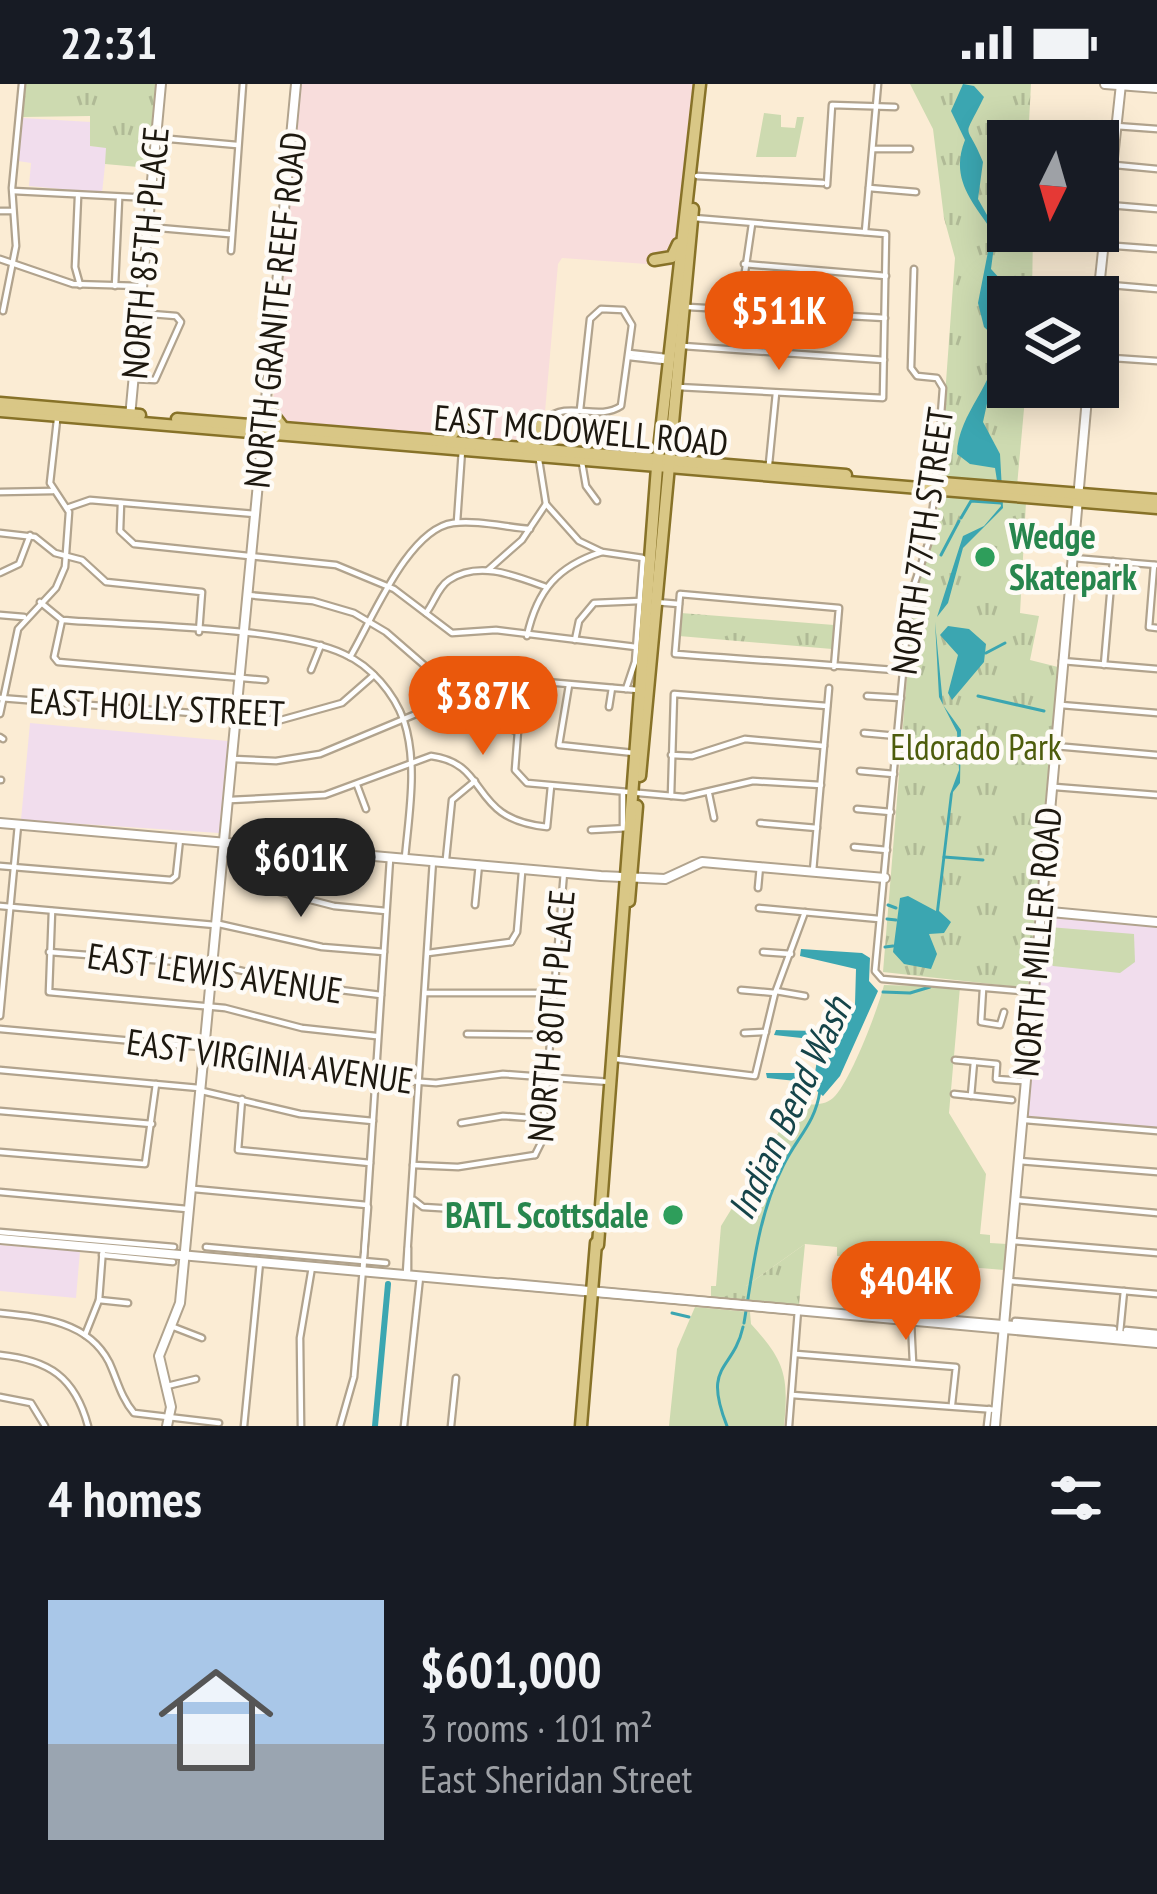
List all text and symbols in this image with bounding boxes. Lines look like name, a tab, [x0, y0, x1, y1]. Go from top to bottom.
text: 22:31	[60, 13, 157, 71]
north arrow	[987, 120, 1119, 252]
map controls	[987, 120, 1119, 408]
street label: NORTH 85TH PLACE	[110, 125, 179, 381]
street label: NORTH GRANITE REEF ROAD	[232, 130, 317, 490]
pin: $511K	[695, 271, 863, 373]
button: layers	[987, 276, 1119, 408]
text: $511K	[732, 284, 826, 335]
street label: EAST MCDOWELL ROAD	[432, 393, 730, 466]
street label: NORTH 77TH STREET	[880, 405, 963, 677]
place label: Wedge Skatepark	[1008, 512, 1137, 600]
marker: Wedge Skatepark	[972, 544, 998, 570]
pin: $387K	[399, 656, 567, 758]
text: $387K	[436, 669, 530, 720]
street label: EAST HOLLY STREET	[28, 676, 286, 737]
park label: Eldorado Park	[890, 723, 1062, 770]
street label: NORTH MILLER ROAD	[1001, 805, 1072, 1079]
pin: $601K	[217, 818, 385, 920]
text: $601K	[254, 831, 348, 882]
street label: NORTH 80TH PLACE	[516, 888, 585, 1144]
street label: EAST LEWIS AVENUE	[85, 931, 345, 1014]
water label: Indian Bend Wash	[715, 987, 863, 1227]
street label: EAST VIRGINIA AVENUE	[124, 1017, 416, 1104]
place label: BATL Scottsdale	[445, 1191, 649, 1238]
marker: BATL Scottsdale	[660, 1202, 686, 1228]
pin: $404K	[822, 1241, 990, 1343]
text: $404K	[859, 1254, 953, 1305]
text: 4 homes	[48, 1465, 202, 1531]
icon: filters	[1043, 1465, 1109, 1531]
text: $601,000	[420, 1636, 602, 1702]
icon: home	[144, 1648, 288, 1792]
text: 3 rooms · 101 m²	[420, 1702, 653, 1753]
text: East Sheridan Street	[420, 1753, 692, 1804]

